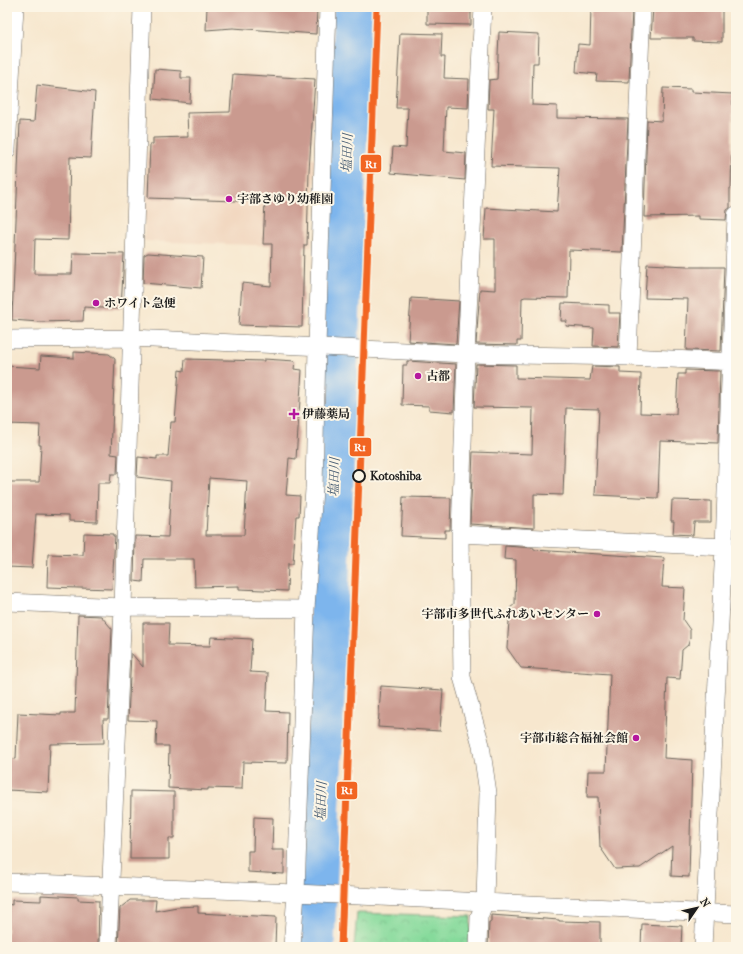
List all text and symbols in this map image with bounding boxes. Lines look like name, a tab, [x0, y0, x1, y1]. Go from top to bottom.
water label: 塩田川	[339, 131, 355, 173]
line badge: R1	[360, 154, 382, 173]
text: R1	[365, 158, 377, 171]
place label: 宇部さゆり幼稚園	[237, 192, 333, 206]
marker: 宇部さゆり幼稚園	[224, 194, 234, 204]
place label: ホワイト急便	[104, 296, 176, 310]
marker: ホワイト急便	[91, 298, 101, 308]
place label: 古都	[426, 369, 450, 383]
marker: 古都	[413, 371, 423, 381]
place label: 伊藤薬局	[302, 407, 350, 421]
marker: 伊藤薬局	[289, 409, 299, 419]
line badge: R1	[349, 437, 372, 457]
text: R1	[354, 441, 366, 454]
water label: 塩田川	[326, 455, 342, 497]
marker: Kotoshiba	[352, 469, 366, 483]
place label: Kotoshiba	[370, 469, 422, 483]
place label: 宇部市多世代ふれあいセンター	[421, 607, 589, 621]
marker: 宇部市多世代ふれあいセンター	[592, 609, 602, 619]
place label: 宇部市総合福祉会館	[520, 731, 628, 745]
marker: 宇部市総合福祉会館	[631, 733, 641, 743]
water label: 塩田川	[313, 779, 329, 821]
line badge: R1	[336, 781, 358, 800]
text: R1	[341, 784, 353, 797]
north arrow	[677, 888, 717, 928]
text: N	[697, 896, 713, 910]

